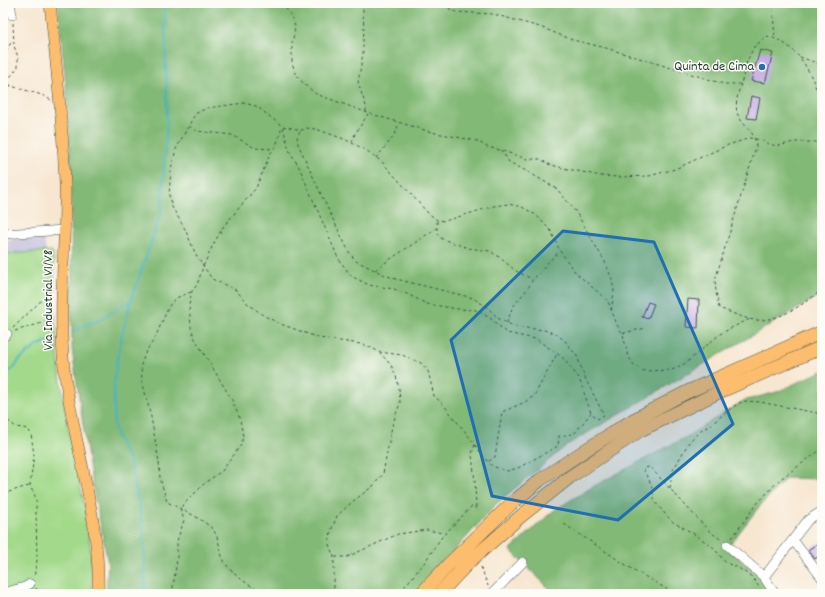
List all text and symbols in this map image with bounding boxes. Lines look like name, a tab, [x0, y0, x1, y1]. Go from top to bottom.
place label: Quinta de Cima	[674, 57, 754, 77]
marker: Quinta de Cima	[757, 62, 767, 72]
street label: Via Industrial V1/V8	[39, 249, 59, 350]

